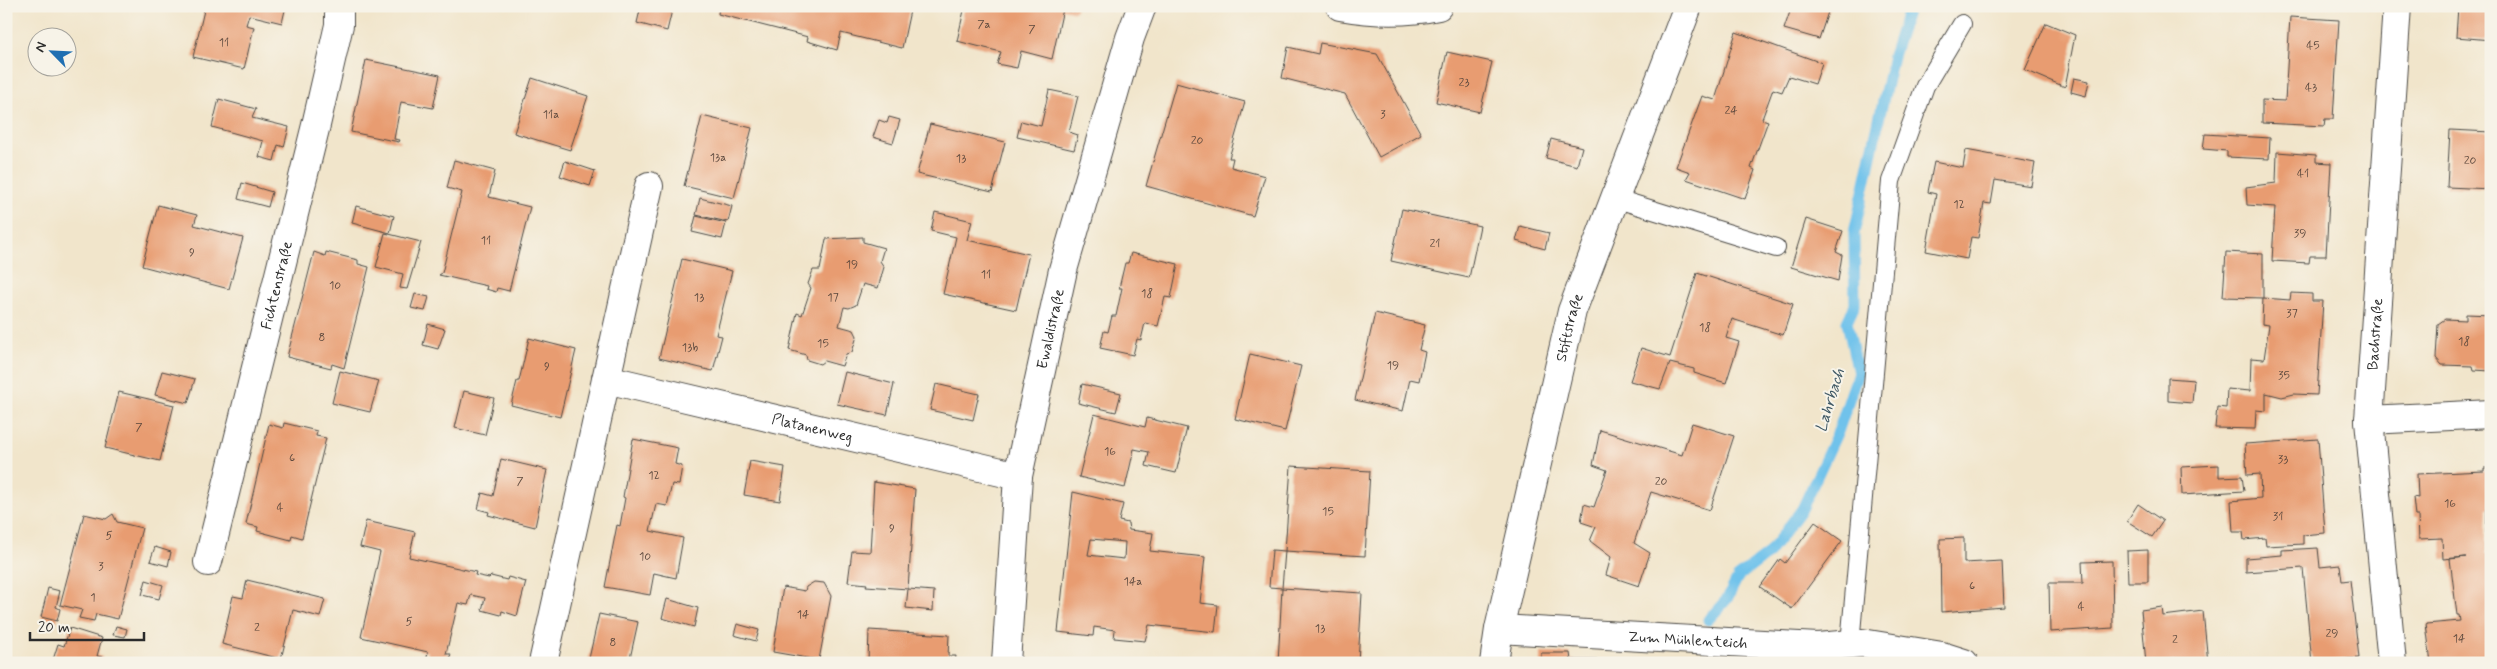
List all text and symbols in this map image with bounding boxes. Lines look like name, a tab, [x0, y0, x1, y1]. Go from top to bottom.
house number: 7a	[977, 17, 991, 33]
house number: 7	[1028, 22, 1036, 38]
north arrow	[28, 28, 78, 78]
house number: 11	[219, 35, 229, 51]
house number: 45	[2306, 38, 2320, 54]
text: N	[31, 39, 51, 55]
house number: 23	[1459, 75, 1469, 91]
house number: 43	[2305, 80, 2317, 96]
house number: 24	[1724, 103, 1738, 119]
house number: 11a	[543, 107, 559, 123]
house number: 3	[1380, 107, 1386, 123]
house number: 20	[1191, 133, 1204, 149]
house number: 13a	[710, 150, 726, 166]
house number: 13	[956, 151, 966, 167]
house number: 20	[2464, 153, 2477, 169]
house number: 41	[2297, 166, 2309, 182]
house number: 12	[1953, 197, 1965, 213]
house number: 39	[2294, 226, 2306, 242]
house number: 11	[481, 233, 491, 249]
house number: 21	[1429, 236, 1441, 252]
street label: Fichtenstraße	[257, 239, 298, 332]
house number: 9	[189, 245, 195, 261]
house number: 19	[846, 257, 858, 273]
house number: 11	[981, 267, 991, 283]
house number: 10	[329, 278, 341, 294]
house number: 18	[1141, 286, 1153, 302]
street label: Ewaldistraße	[1033, 287, 1070, 371]
house number: 13	[694, 290, 704, 306]
house number: 17	[827, 290, 839, 306]
street label: Stiftstraße	[1552, 291, 1589, 364]
street label: Bachstraße	[2363, 298, 2388, 371]
house number: 37	[2286, 306, 2298, 322]
house number: 18	[1699, 320, 1711, 336]
house number: 8	[319, 330, 325, 346]
house number: 18	[2458, 334, 2470, 350]
house number: 15	[817, 336, 829, 352]
house number: 13b	[682, 340, 698, 356]
house number: 19	[1387, 358, 1399, 374]
house number: 9	[544, 359, 550, 375]
water label: Lahrbach	[1811, 366, 1850, 435]
house number: 35	[2278, 368, 2290, 384]
street label: Platanenweg	[770, 409, 855, 448]
house number: 7	[135, 420, 143, 436]
house number: 16	[1104, 444, 1116, 460]
house number: 6	[289, 450, 295, 466]
house number: 33	[2278, 452, 2288, 468]
house number: 12	[648, 468, 660, 484]
house number: 7	[516, 474, 524, 490]
house number: 20	[1655, 474, 1668, 490]
house number: 16	[2444, 496, 2456, 512]
house number: 4	[277, 500, 284, 516]
house number: 15	[1322, 504, 1334, 520]
house number: 31	[2273, 509, 2283, 525]
house number: 9	[889, 521, 895, 537]
house number: 5	[105, 528, 113, 544]
house number: 10	[639, 549, 651, 565]
house number: 3	[98, 559, 104, 575]
house number: 14a	[1124, 574, 1142, 590]
house number: 6	[1969, 578, 1975, 594]
house number: 1	[90, 590, 96, 606]
house number: 4	[2078, 599, 2085, 615]
house number: 14	[797, 607, 809, 623]
scale bar	[30, 609, 144, 641]
house number: 5	[405, 614, 413, 630]
text: 20 m	[38, 618, 70, 638]
house number: 2	[254, 620, 260, 636]
house number: 13	[1315, 621, 1325, 637]
house number: 29	[2325, 626, 2339, 642]
street label: Zum Mühlenteich	[1627, 627, 1748, 654]
house number: 14	[2453, 631, 2465, 647]
house number: 2	[2172, 632, 2178, 648]
house number: 8	[610, 635, 616, 651]

